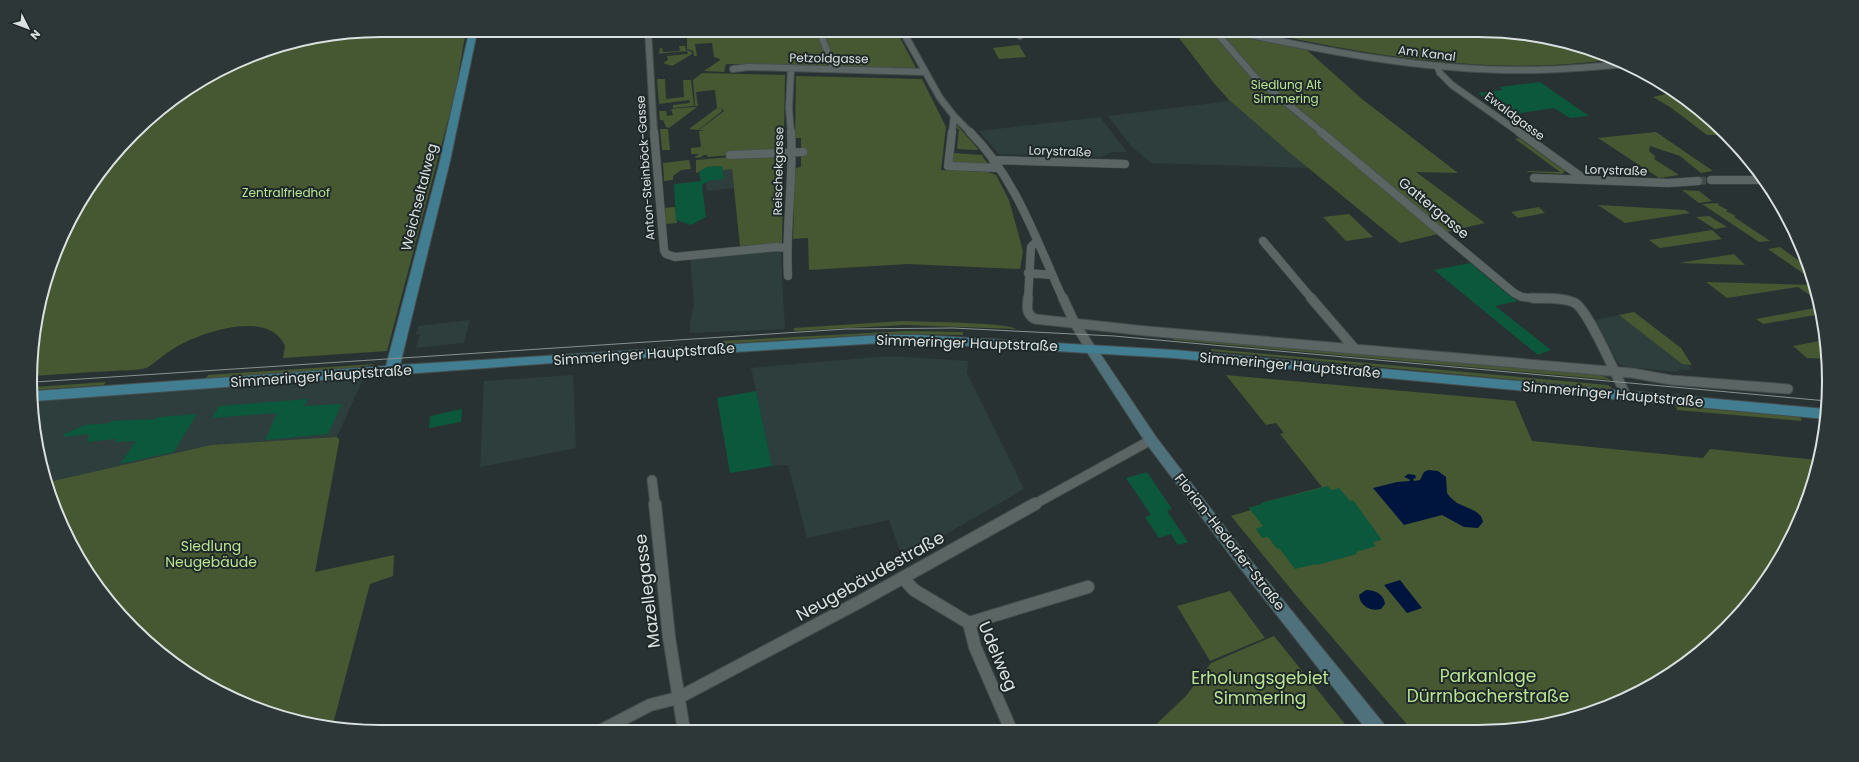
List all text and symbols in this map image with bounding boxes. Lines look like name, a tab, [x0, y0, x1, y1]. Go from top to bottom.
north arrow	[8, 8, 48, 48]
text: N	[27, 26, 44, 43]
street label: Am Kanal	[1397, 41, 1457, 65]
street label: Petzoldgasse	[789, 49, 869, 67]
park label: Siedlung Alt Simmering	[1251, 76, 1321, 107]
street label: Ewaldgasse	[1481, 88, 1549, 144]
street label: Anton-Steinböck-Gasse	[631, 95, 659, 241]
street label: Reischekgasse	[769, 126, 787, 216]
street label: Weichseltalweg	[396, 141, 442, 253]
street label: Lorystraße	[1028, 141, 1092, 161]
street label: Lorystraße	[1584, 160, 1648, 180]
street label: Gattergasse	[1394, 172, 1474, 244]
park label: Zentralfriedhof	[242, 184, 330, 201]
street label: Simmeringer Hauptstraße	[876, 330, 1059, 356]
street label: Simmeringer Hauptstraße	[553, 338, 736, 370]
street label: Simmeringer Hauptstraße	[1199, 347, 1382, 383]
street label: Simmeringer Hauptstraße	[230, 360, 413, 392]
street label: Simmeringer Hauptstraße	[1522, 376, 1705, 412]
street label: Florian-Hedorfer-Straße	[1170, 469, 1290, 615]
street label: Neugebäudestraße	[791, 525, 949, 627]
street label: Mazellegasse	[628, 533, 666, 649]
park label: Siedlung Neugebäude	[165, 536, 257, 572]
street label: Udelweg	[973, 617, 1023, 695]
park label: Parkanlage Dürrnbacherstraße	[1407, 664, 1569, 708]
park label: Erholungsgebiet Simmering	[1191, 666, 1329, 710]

